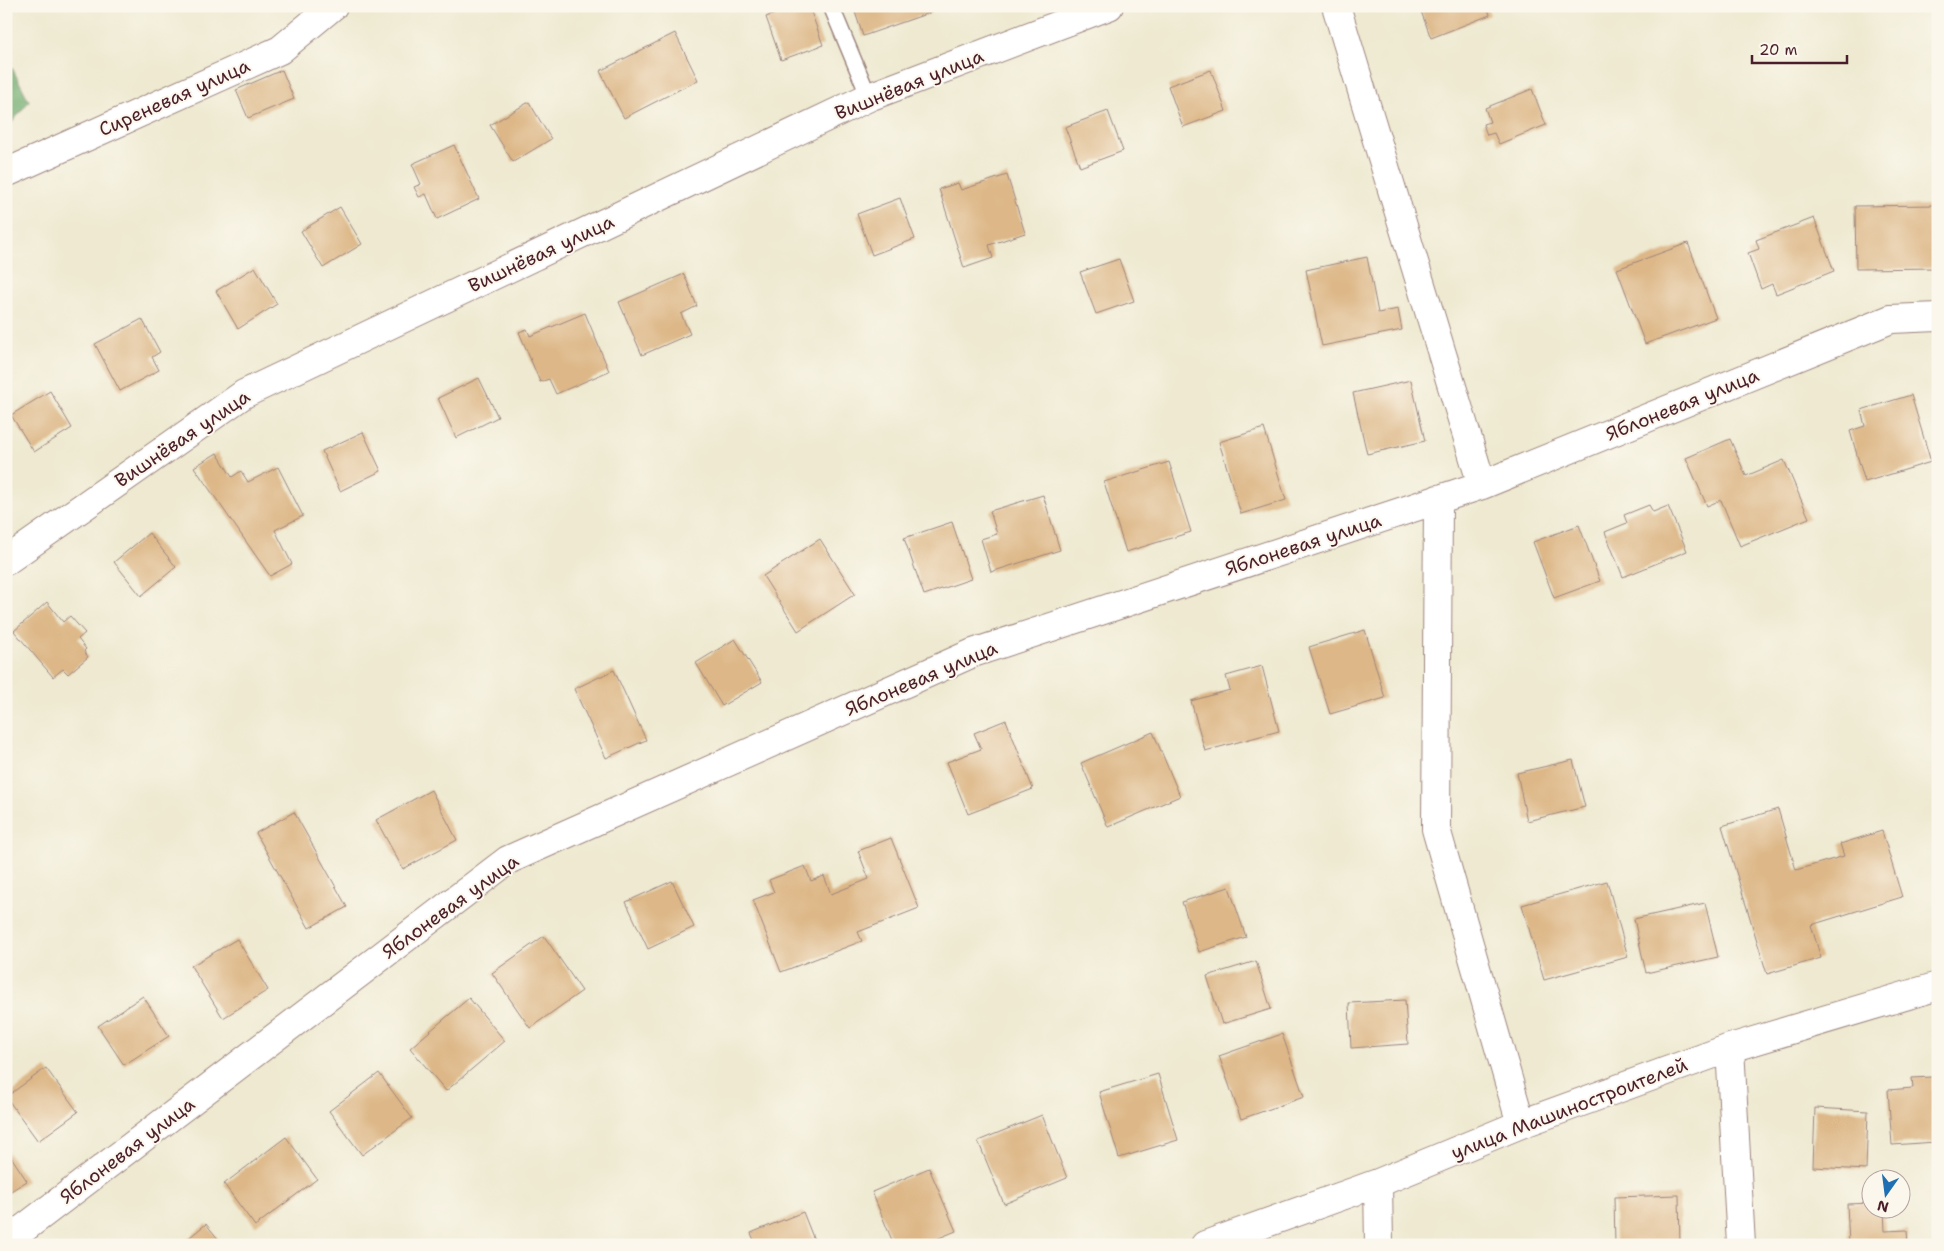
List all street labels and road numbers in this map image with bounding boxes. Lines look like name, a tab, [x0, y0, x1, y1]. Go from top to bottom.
street label: Вишнёвая улица	[831, 43, 987, 126]
street label: Сиреневая улица	[95, 53, 254, 142]
street label: Вишнёвая улица	[464, 209, 618, 298]
street label: Яблоневая улица	[1602, 362, 1763, 447]
street label: Вишнёвая улица	[110, 384, 255, 493]
street label: Яблоневая улица	[1222, 507, 1385, 582]
street label: Яблоневая улица	[841, 635, 1001, 722]
street label: Яблоневая улица	[377, 848, 524, 964]
street label: улица Машиностроителей	[1447, 1052, 1691, 1165]
street label: Яблоневая улица	[55, 1091, 200, 1209]

